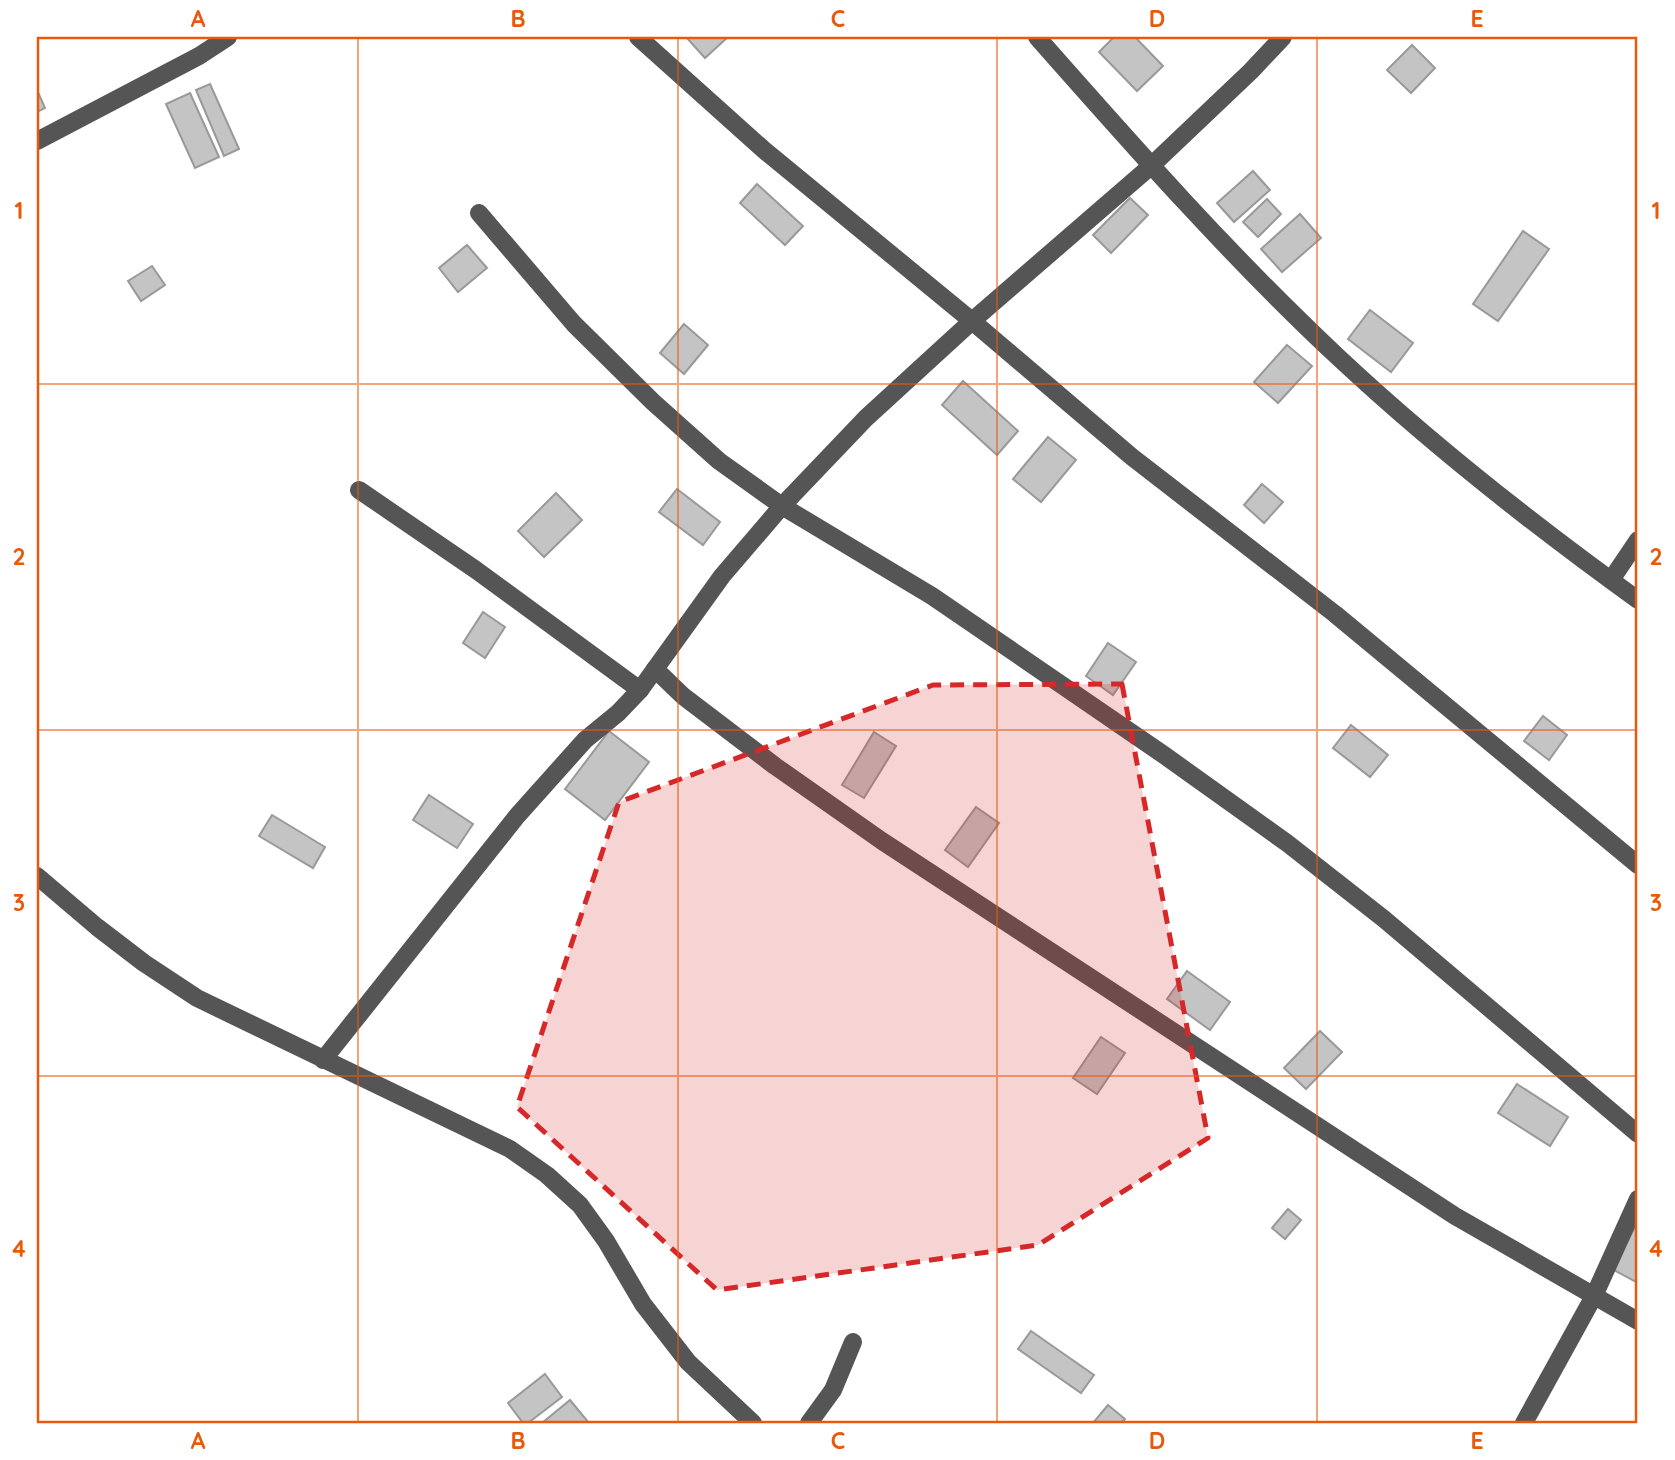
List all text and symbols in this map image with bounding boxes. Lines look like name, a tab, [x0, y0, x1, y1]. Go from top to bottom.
text: A	[191, 4, 206, 33]
text: B	[510, 4, 526, 33]
text: C	[831, 4, 845, 33]
text: D	[1149, 4, 1165, 33]
text: E	[1470, 4, 1484, 33]
text: 1	[15, 196, 23, 225]
text: 1	[1652, 196, 1660, 225]
text: 2	[12, 542, 26, 571]
text: 2	[1649, 542, 1663, 571]
text: 3	[13, 888, 25, 917]
text: 3	[1650, 888, 1662, 917]
text: 4	[12, 1234, 26, 1263]
text: 4	[1649, 1234, 1663, 1263]
text: A	[191, 1426, 206, 1455]
text: B	[510, 1426, 526, 1455]
text: C	[831, 1426, 845, 1455]
text: D	[1149, 1426, 1165, 1455]
text: E	[1470, 1426, 1484, 1455]

